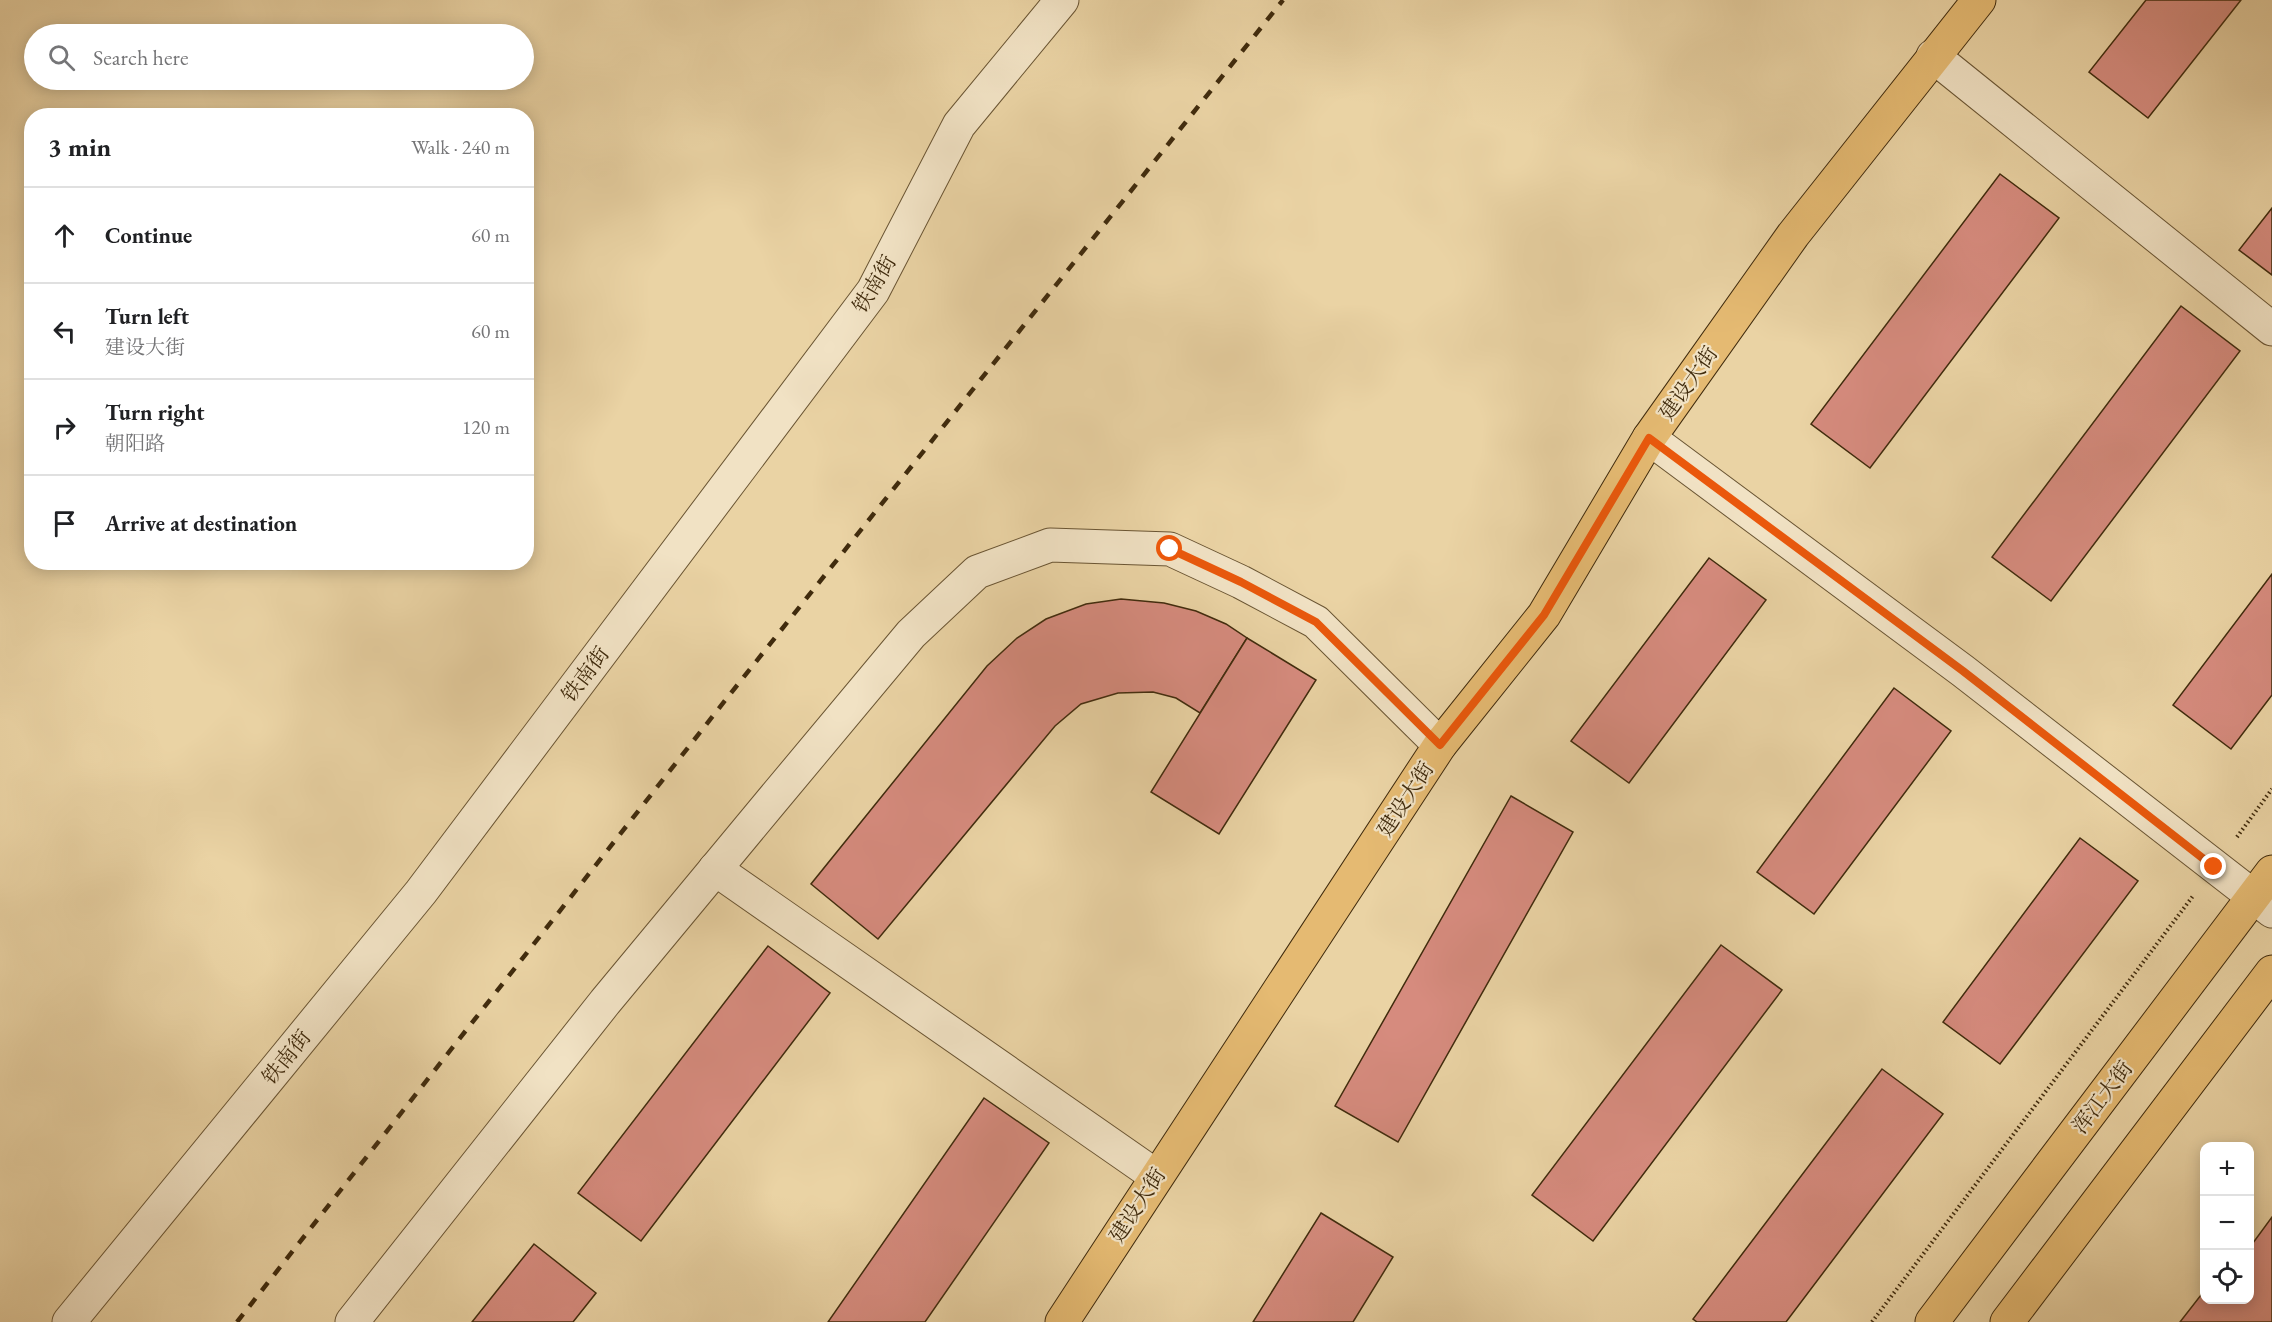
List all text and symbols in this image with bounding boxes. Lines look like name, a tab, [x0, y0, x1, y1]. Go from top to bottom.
search box	[24, 24, 534, 90]
icon: search	[45, 41, 78, 74]
text: Search here	[93, 43, 188, 72]
text: 3 min	[48, 130, 111, 164]
text: Walk · 240 m	[411, 134, 510, 160]
icon: ahead	[48, 219, 81, 252]
text: Continue	[105, 221, 192, 250]
text: 60 m	[471, 222, 510, 248]
street label: 铁南街	[846, 250, 902, 318]
text: Turn left	[105, 302, 189, 331]
icon: left	[48, 315, 81, 348]
text: 60 m	[471, 318, 510, 344]
text: 建设大街	[105, 334, 185, 360]
street label: 建设大街	[1653, 341, 1723, 425]
text: Turn right	[105, 398, 204, 427]
icon: right	[48, 411, 81, 444]
text: 120 m	[462, 414, 510, 440]
text: 朝阳路	[105, 430, 165, 456]
icon: arrive	[48, 507, 81, 540]
text: Arrive at destination	[105, 509, 297, 538]
route start	[1156, 535, 1182, 561]
street label: 铁南街	[555, 641, 615, 707]
street label: 建设大街	[1371, 756, 1439, 842]
route end	[2200, 853, 2226, 879]
street label: 铁南街	[256, 1024, 316, 1090]
street label: 浑江大街	[2066, 1055, 2138, 1139]
map controls	[2200, 1142, 2254, 1304]
button: +	[2200, 1142, 2254, 1196]
street label: 建设大街	[1103, 1162, 1171, 1248]
button: −	[2200, 1196, 2254, 1250]
button: locate	[2200, 1250, 2254, 1304]

